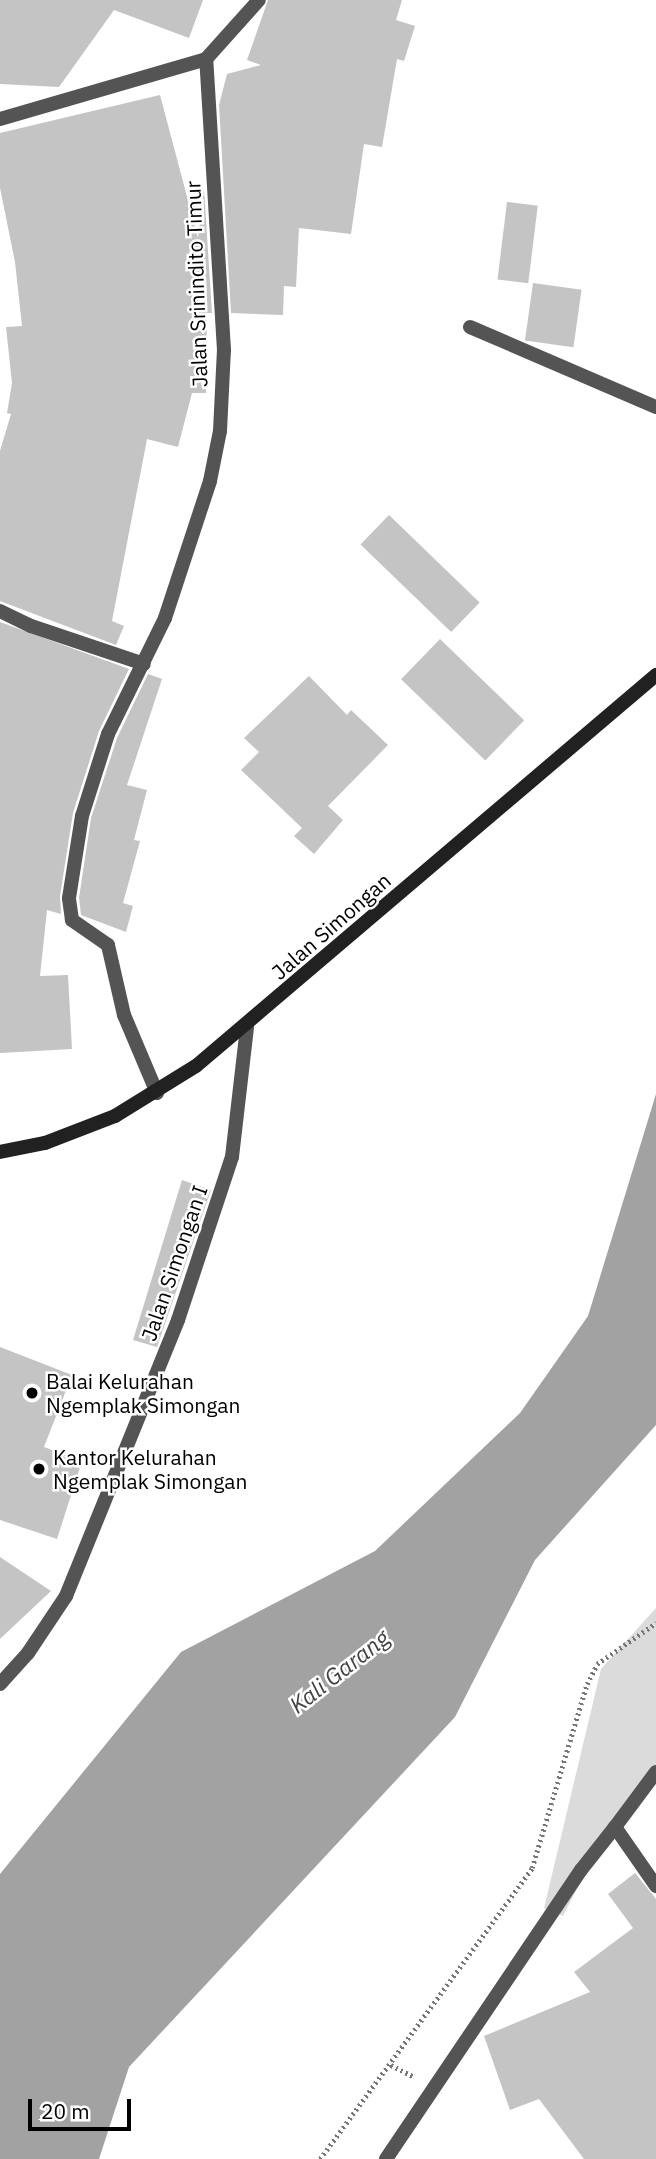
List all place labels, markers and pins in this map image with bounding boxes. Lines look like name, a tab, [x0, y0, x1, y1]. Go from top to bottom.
place label: Balai Kelurahan Ngemplak Simongan	[46, 1368, 240, 1418]
marker: Balai Kelurahan Ngemplak Simongan	[24, 1385, 40, 1401]
place label: Kantor Kelurahan Ngemplak Simongan	[53, 1444, 247, 1494]
marker: Kantor Kelurahan Ngemplak Simongan	[31, 1461, 47, 1477]

